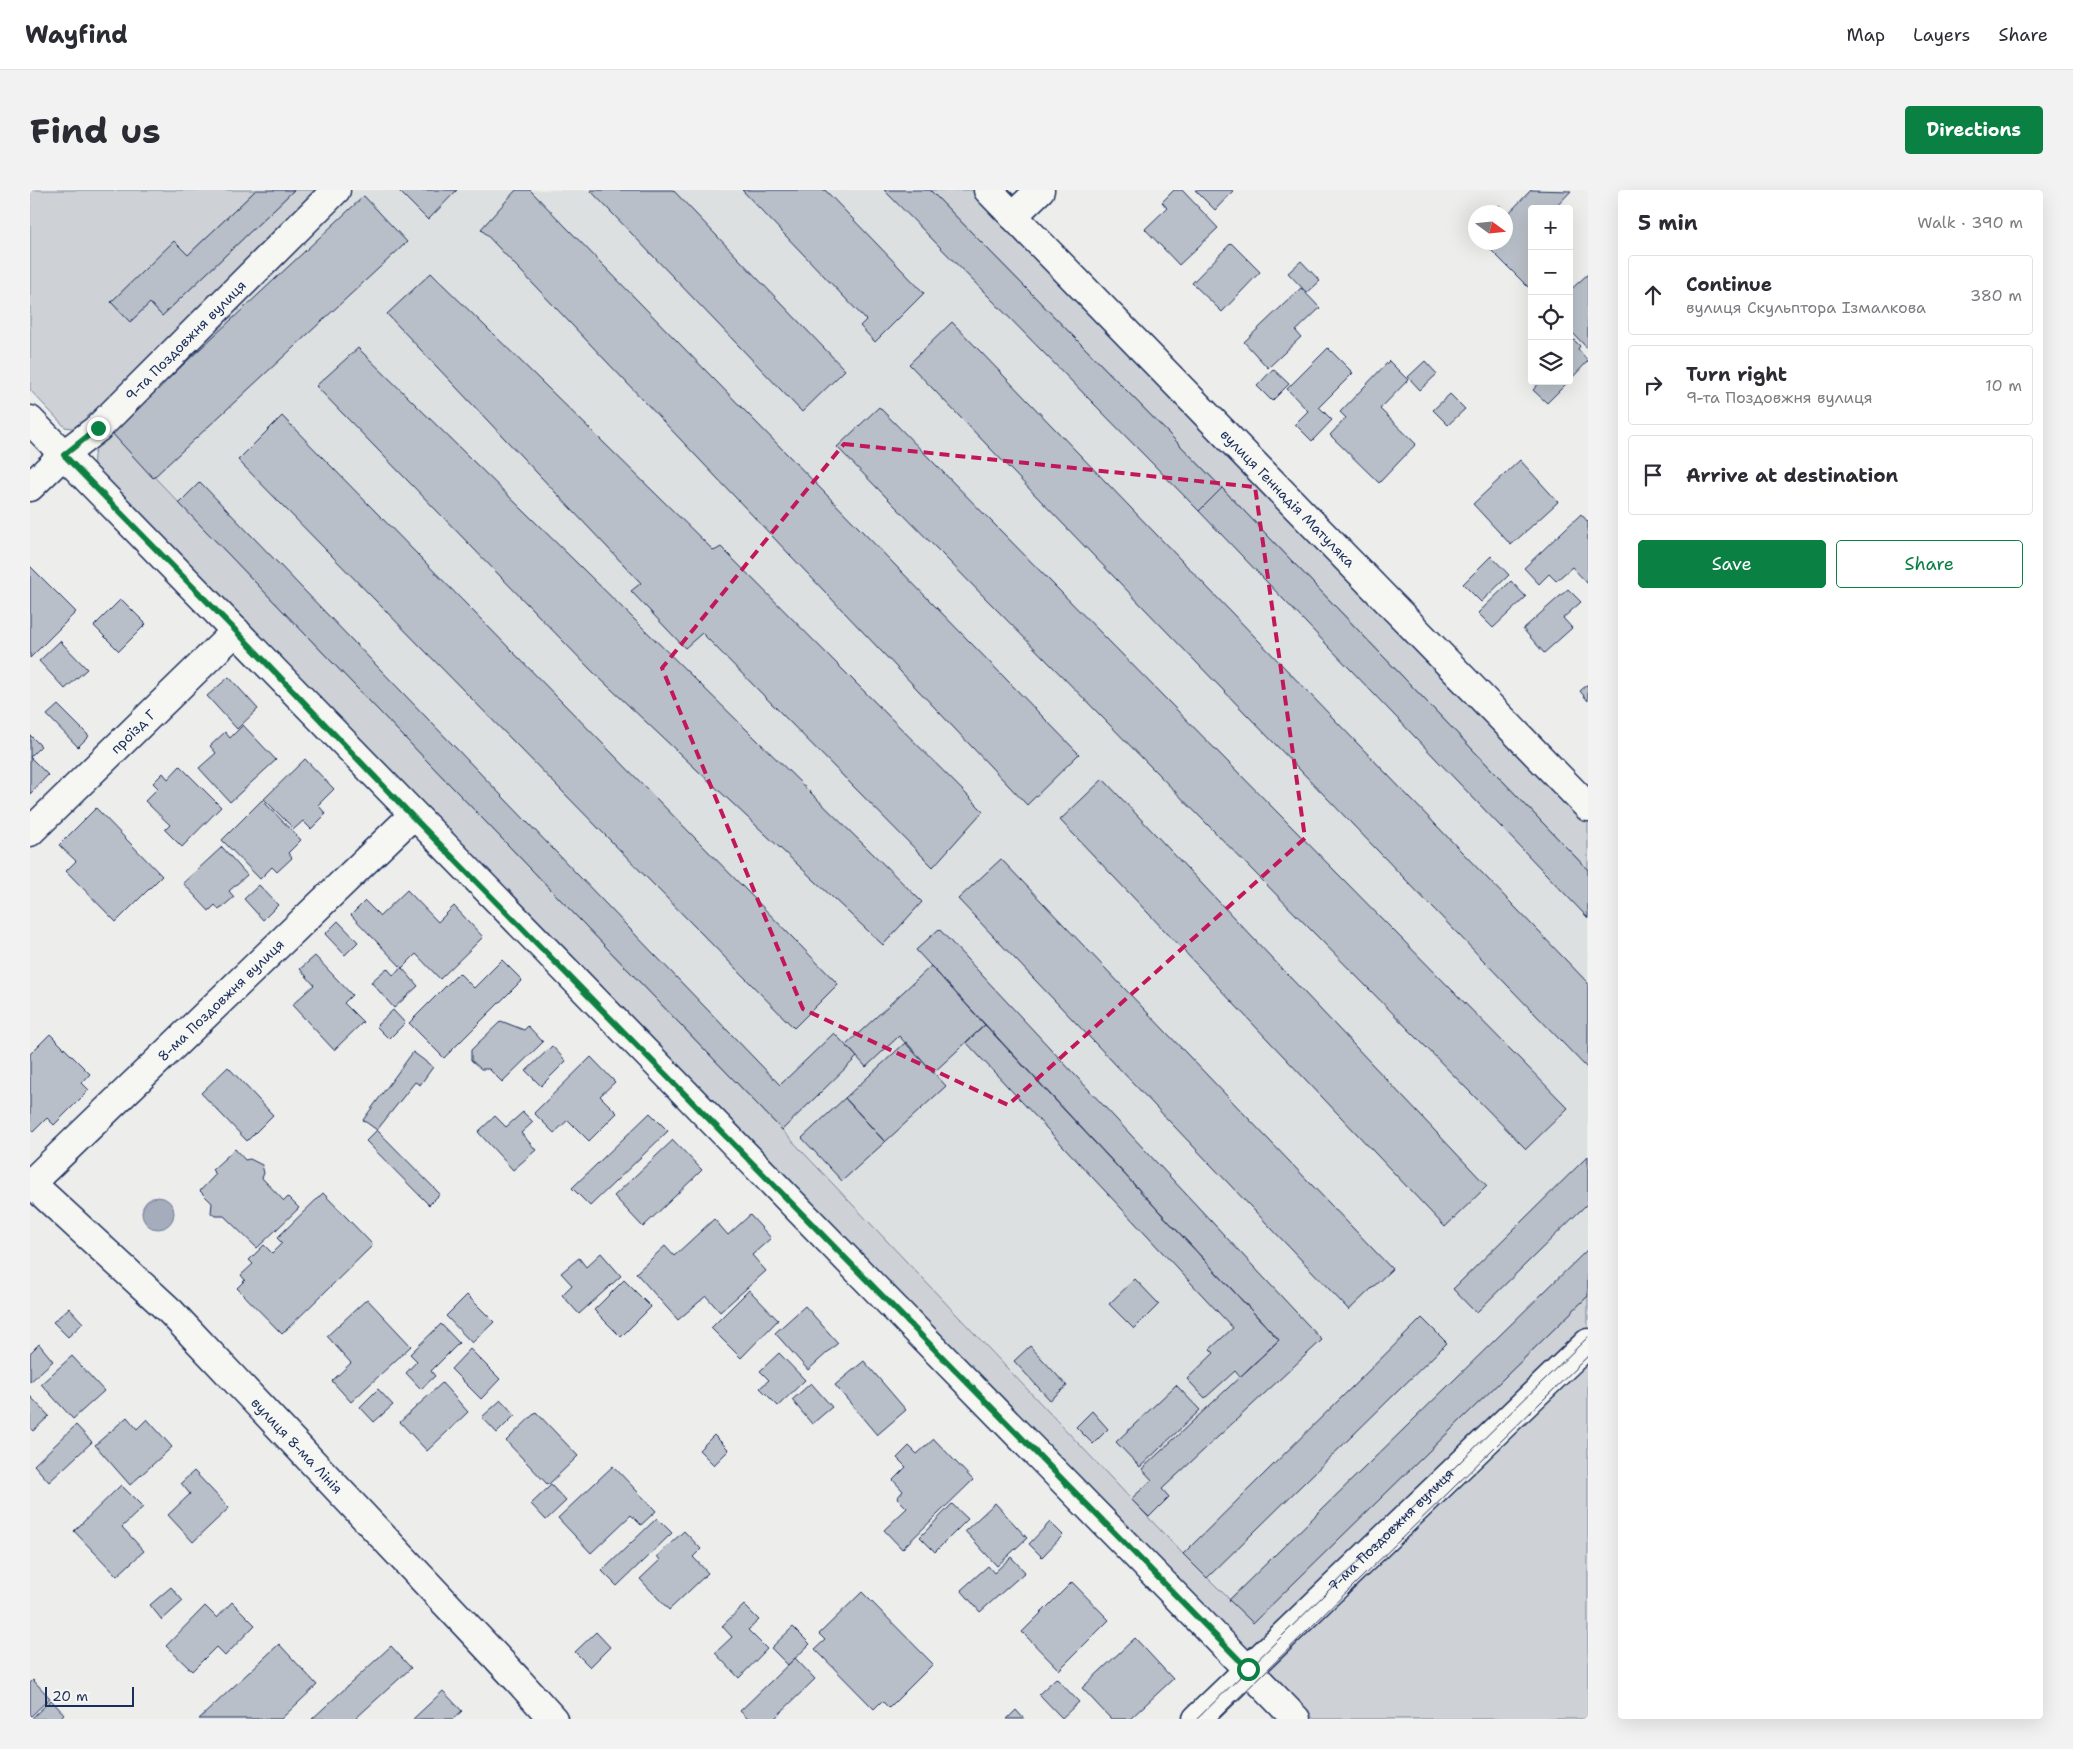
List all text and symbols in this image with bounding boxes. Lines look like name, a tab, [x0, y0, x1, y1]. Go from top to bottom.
text: Wayfind	[25, 19, 128, 51]
text: Map	[1847, 23, 1885, 47]
text: Layers	[1913, 23, 1970, 47]
text: Share	[1998, 23, 2048, 47]
button: Directions	[1905, 106, 2043, 154]
text: Find us	[30, 107, 161, 154]
north arrow	[1468, 205, 1513, 250]
map controls	[1528, 205, 1573, 385]
button: +	[1528, 205, 1573, 250]
text: 5 min	[1638, 209, 1698, 237]
text: Walk · 390 m	[1917, 212, 2023, 233]
button: −	[1528, 250, 1573, 295]
text: Continue	[1686, 272, 1772, 297]
street label: 9-та Поздовжня вулиця	[121, 276, 250, 405]
icon: ahead	[1639, 281, 1667, 309]
text: 380 m	[1970, 285, 2022, 306]
button: locate	[1528, 295, 1573, 340]
text: вулиця Скульптора Ізмалкова	[1686, 297, 1926, 318]
button: layers	[1528, 340, 1573, 385]
text: Turn right	[1686, 362, 1787, 387]
icon: right	[1639, 371, 1667, 399]
text: 10 m	[1985, 375, 2022, 396]
text: 9-та Поздовжня вулиця	[1686, 387, 1873, 408]
route end	[87, 417, 110, 440]
street label: вулиця Геннадія Матуляка	[1217, 425, 1359, 571]
icon: arrive	[1639, 461, 1667, 489]
text: Arrive at destination	[1686, 463, 1898, 488]
button: Save	[1638, 540, 1826, 588]
button: Share	[1836, 540, 2023, 588]
street label: проїзд Г	[107, 705, 160, 757]
street label: 8-ма Поздовжня вулиця	[154, 935, 288, 1065]
street label: вулиця 8-ма Лінія	[247, 1394, 347, 1498]
street label: 7-ма Поздовжня вулиця	[1324, 1464, 1457, 1595]
route start	[1237, 1658, 1260, 1681]
scale bar	[45, 1684, 134, 1707]
text: 20 m	[52, 1687, 88, 1705]

